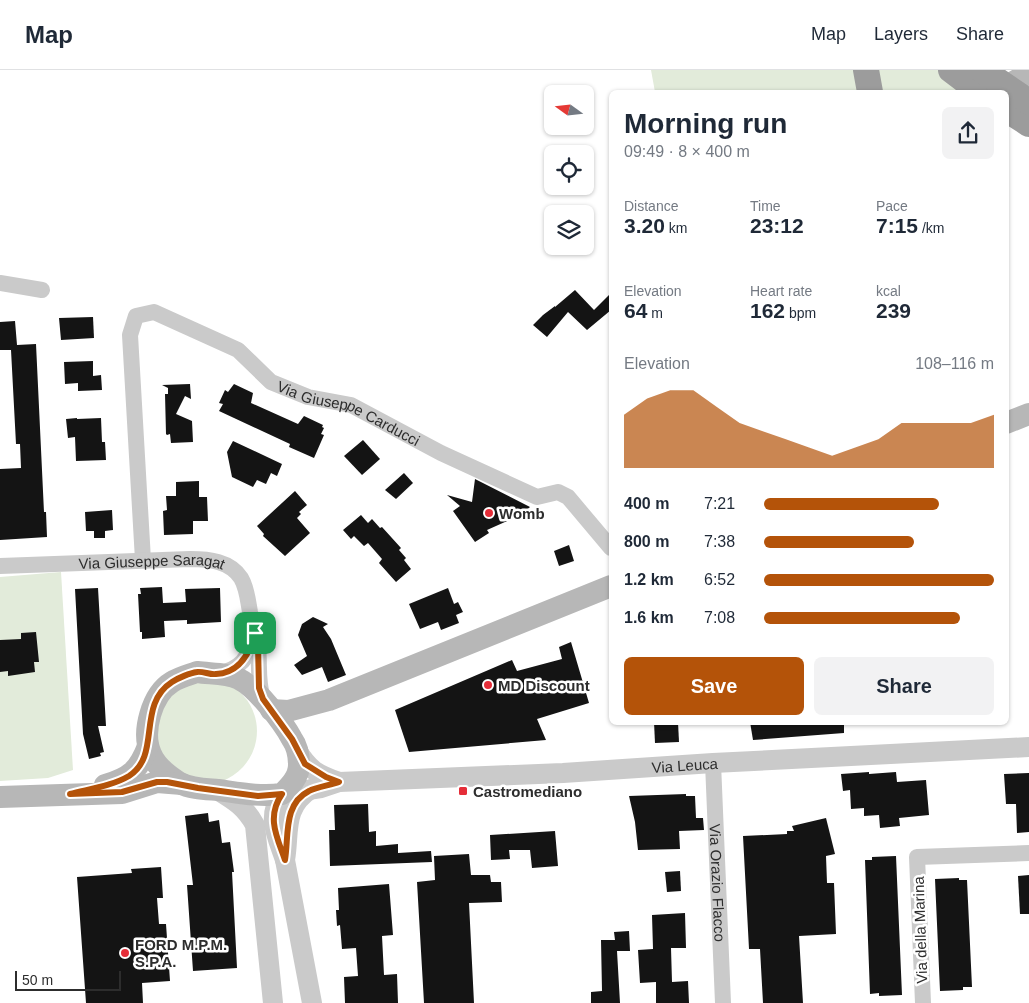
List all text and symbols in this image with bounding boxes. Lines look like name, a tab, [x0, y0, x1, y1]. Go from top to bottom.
text: Map	[25, 21, 73, 48]
text: Map	[811, 24, 846, 44]
text: Layers	[874, 24, 928, 44]
text: Share	[956, 24, 1004, 44]
north arrow	[544, 85, 594, 135]
map controls	[544, 85, 594, 255]
button: share	[942, 107, 994, 159]
text: Morning run	[624, 108, 787, 139]
text: 09:49 · 8 × 400 m	[624, 143, 750, 160]
button: locate	[544, 145, 594, 195]
text: Distance	[624, 198, 678, 214]
text: Time	[750, 198, 781, 214]
text: Pace	[876, 198, 908, 214]
button: layers	[544, 205, 594, 255]
text: 3.20	[624, 214, 665, 237]
text: 23:12	[750, 214, 804, 237]
text: 7:15	[876, 214, 918, 237]
text: km	[665, 220, 687, 236]
text: /km	[918, 220, 944, 236]
text: Elevation	[624, 283, 682, 299]
text: Heart rate	[750, 283, 812, 299]
text: kcal	[876, 283, 901, 299]
text: 64	[624, 299, 647, 322]
text: 162	[750, 299, 785, 322]
text: 239	[876, 299, 911, 322]
text: m	[647, 305, 663, 321]
text: bpm	[785, 305, 816, 321]
text: Elevation	[624, 355, 690, 372]
text: 108–116 m	[915, 355, 994, 372]
street label: Via Giuseppe Carducci	[275, 377, 423, 449]
text: 400 m	[624, 495, 669, 512]
text: 7:21	[704, 495, 735, 512]
place label: Womb	[499, 505, 545, 522]
marker: Womb	[483, 507, 495, 519]
text: 800 m	[624, 533, 669, 550]
text: 7:38	[704, 533, 735, 550]
street label: Via Giuseppe Saragat	[78, 550, 228, 572]
text: 1.2 km	[624, 571, 674, 588]
text: 6:52	[704, 571, 735, 588]
text: 1.6 km	[624, 609, 674, 626]
text: 7:08	[704, 609, 735, 626]
pin	[234, 612, 276, 654]
icon: arrive	[241, 619, 269, 647]
button: Save	[624, 657, 804, 715]
button: Share	[814, 657, 994, 715]
place label: MD Discount	[498, 677, 590, 694]
marker: MD Discount	[482, 679, 494, 691]
street label: Via Leuca	[651, 754, 719, 776]
place label: Castromediano	[473, 783, 582, 800]
marker: Castromediano	[457, 785, 469, 797]
street label: Via Orazio Flacco	[707, 824, 729, 942]
street label: Via della Marina	[910, 875, 930, 984]
place label: FORD M.P.M. S.P.A.	[135, 936, 227, 970]
marker: FORD M.P.M. S.P.A.	[119, 947, 131, 959]
scale bar	[15, 968, 121, 991]
text: 50 m	[22, 972, 53, 988]

